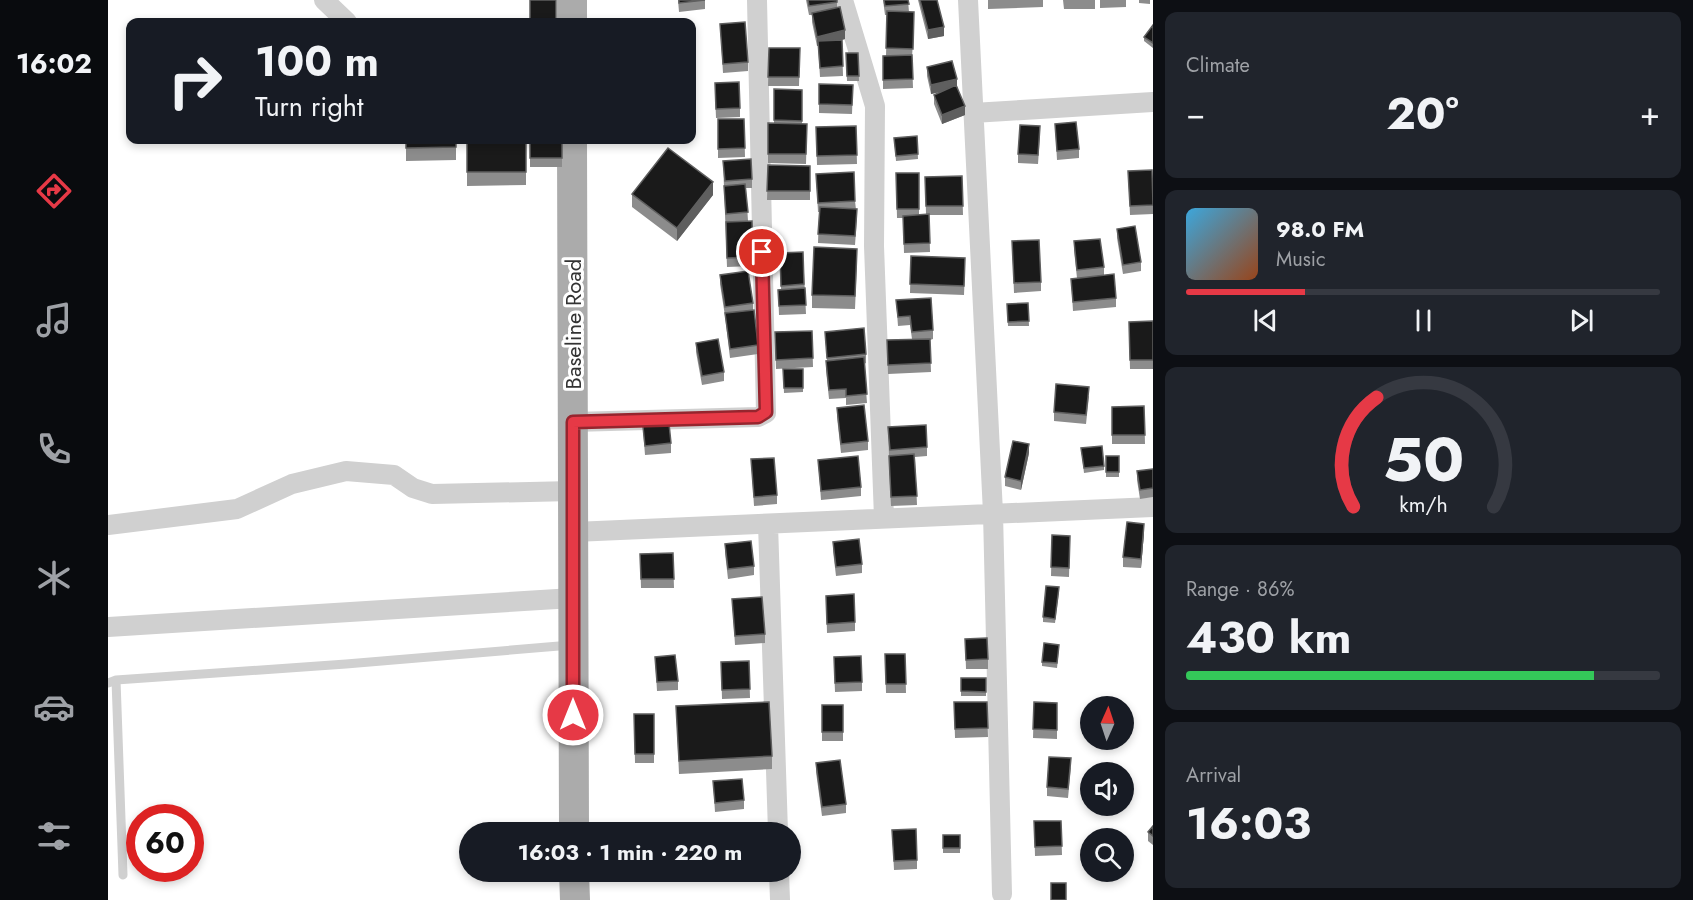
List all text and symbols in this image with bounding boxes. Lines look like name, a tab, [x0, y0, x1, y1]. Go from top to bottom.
text: 100 m	[255, 31, 379, 92]
icon: right	[156, 42, 234, 120]
text: 16:02	[16, 44, 92, 83]
text: Climate	[1186, 51, 1250, 80]
text: 20°	[1386, 81, 1459, 146]
text: Turn right	[255, 87, 363, 126]
text: −	[1186, 90, 1205, 137]
text: +	[1640, 90, 1660, 137]
icon: directions	[33, 170, 75, 212]
text: 98.0 FM	[1276, 213, 1364, 245]
pin	[736, 226, 787, 277]
icon: arrive	[745, 235, 778, 268]
text: Music	[1276, 245, 1326, 274]
street label: Baseline Road	[557, 259, 589, 389]
icon: music	[33, 299, 75, 341]
icon: previous	[1249, 304, 1282, 337]
icon: pause	[1407, 304, 1440, 337]
icon: next	[1565, 304, 1598, 337]
text: 50	[1382, 414, 1464, 504]
icon: phone	[33, 428, 75, 470]
text: km/h	[1399, 489, 1447, 520]
icon: climate	[33, 557, 75, 599]
text: Range · 86%	[1186, 575, 1294, 604]
text: 430 km	[1186, 605, 1352, 670]
position arrow	[541, 683, 605, 747]
icon: car	[33, 686, 75, 728]
north arrow	[1080, 696, 1134, 750]
map controls	[1080, 696, 1134, 882]
text: Arrival	[1186, 761, 1241, 790]
button: sound	[1080, 762, 1134, 816]
text: 16:03	[1186, 791, 1311, 856]
speed limit sign: 60	[126, 804, 204, 882]
icon: filters	[33, 815, 75, 857]
button: search	[1080, 828, 1134, 882]
text: 16:03 · 1 min · 220 m	[518, 836, 742, 868]

